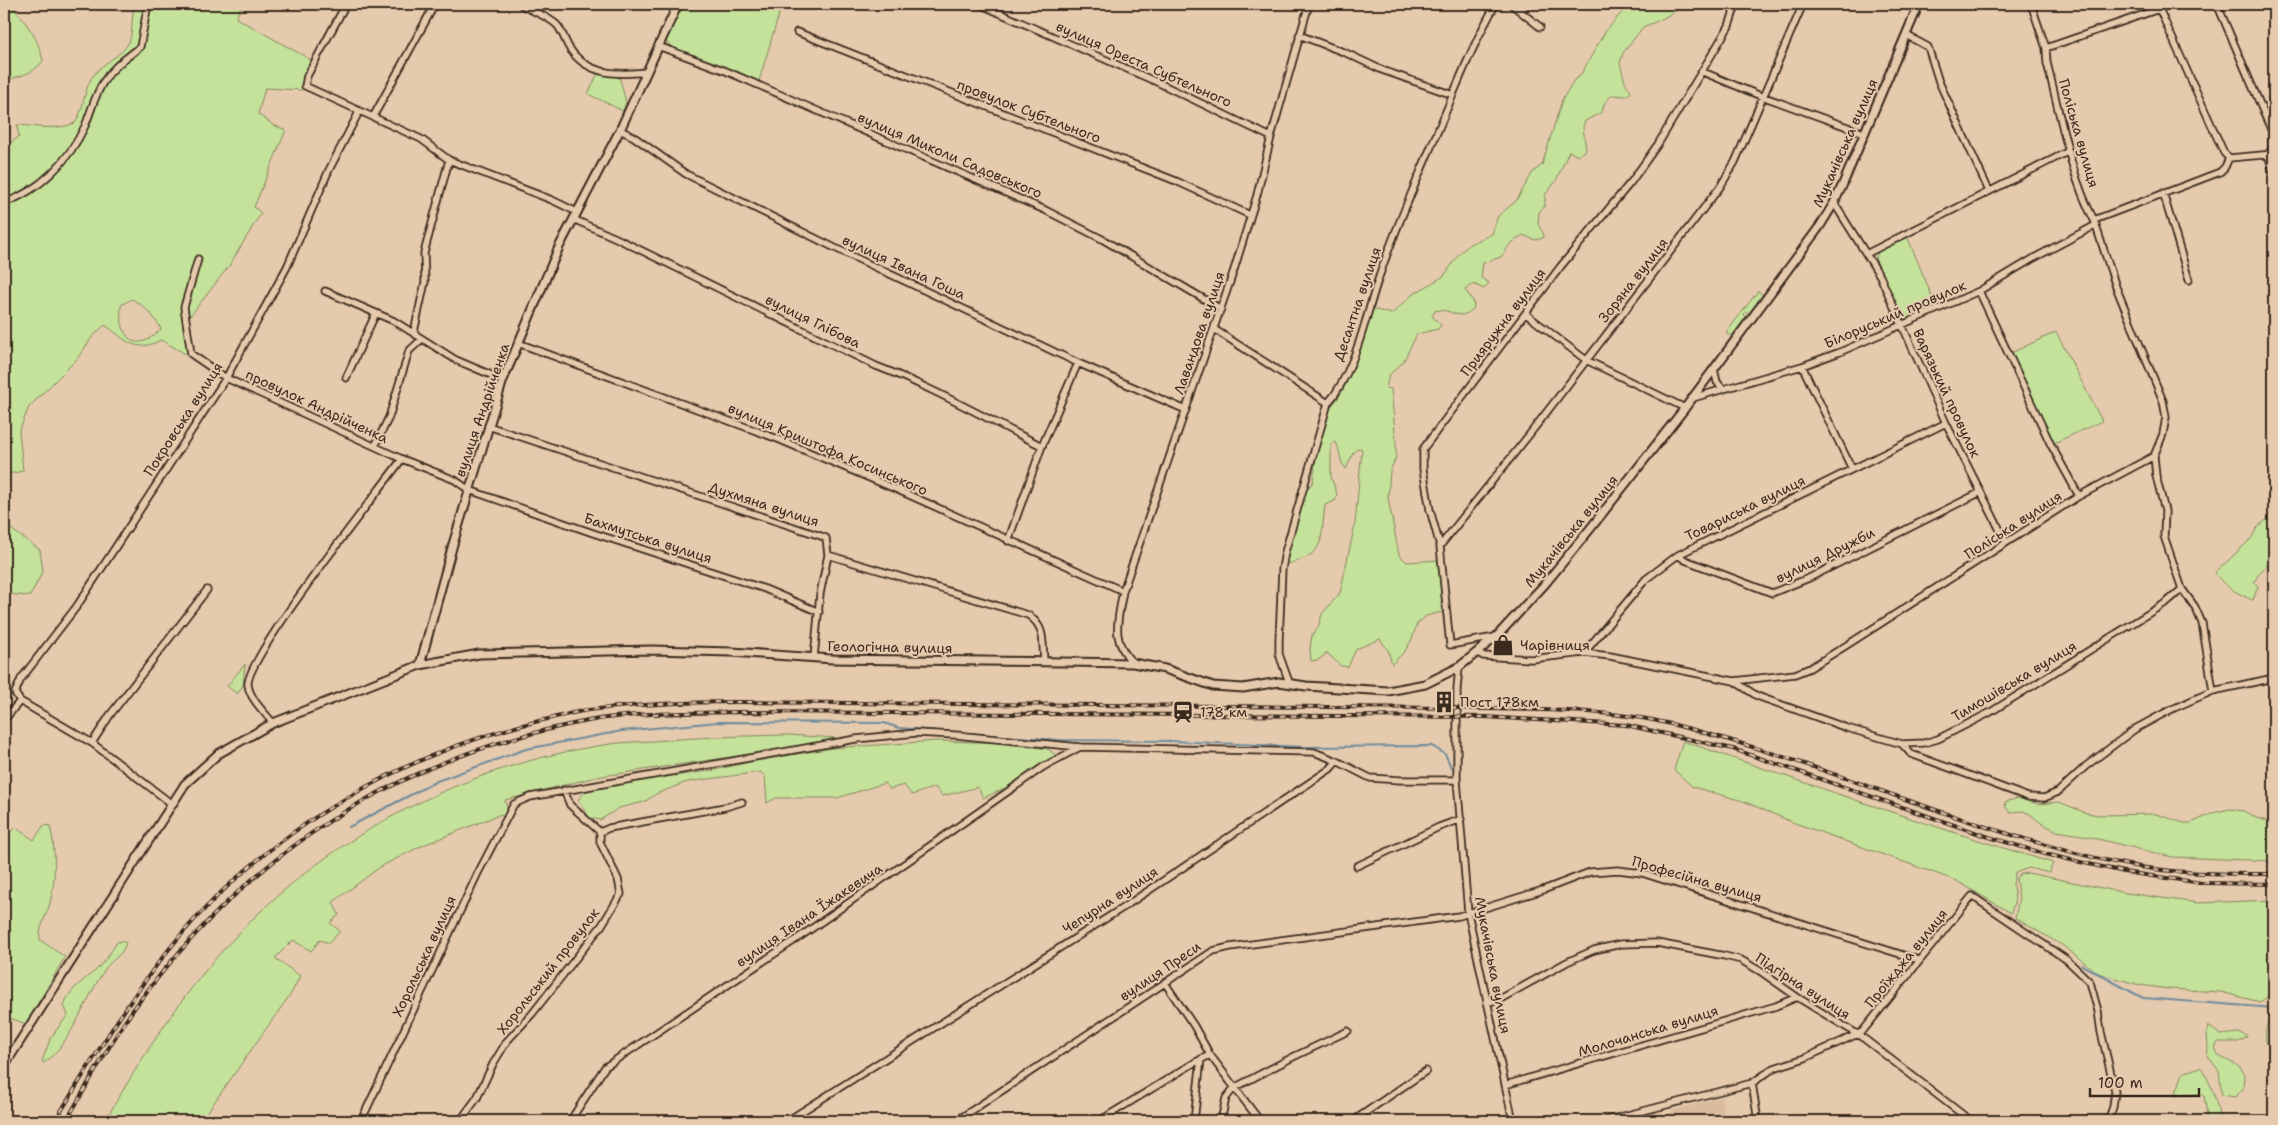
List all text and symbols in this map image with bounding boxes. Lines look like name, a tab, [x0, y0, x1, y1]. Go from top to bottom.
street label: вулиця Ореста Субтельного	[1053, 17, 1235, 111]
street label: провулок Субтельного	[955, 75, 1103, 147]
street label: Мукачівська вулиця	[1808, 76, 1882, 210]
street label: Поліська вулиця	[2055, 77, 2103, 189]
street label: вулиця Миколи Садовського	[855, 108, 1045, 202]
street label: вулиця Івана Гоша	[840, 231, 969, 304]
street label: Зоряна вулиця	[1594, 234, 1672, 326]
street label: Десантна вулиця	[1329, 245, 1385, 363]
street label: Прияружна вулиця	[1456, 264, 1550, 380]
street label: Лавандова вулиця	[1170, 269, 1228, 397]
street label: Білоруський провулок	[1821, 276, 1969, 352]
street label: вулиця Глібова	[762, 290, 864, 352]
street label: Варязький провулок	[1909, 326, 1985, 461]
street label: вулиця Андрійченка	[451, 340, 513, 479]
street label: Покровська вулиця	[139, 359, 227, 479]
street label: провулок Андрійченка	[243, 365, 391, 447]
street label: вулиця Криштофа Косинського	[726, 399, 930, 499]
street label: Мукачівська вулиця	[1520, 471, 1622, 591]
street label: Товариська вулиця	[1682, 471, 1808, 545]
street label: Духмяна вулиця	[707, 478, 821, 530]
street label: Поліська вулиця	[1961, 487, 2065, 563]
street label: Бахмутська вулиця	[582, 509, 714, 567]
street label: вулиця Дружби	[1773, 523, 1877, 587]
shop icon: Чарівниця	[1490, 632, 1516, 658]
place label: Чарівниця	[1520, 636, 1590, 654]
street label: Геологічна вулиця	[827, 637, 953, 657]
street label: Тимошівська вулиця	[1948, 637, 2080, 725]
building icon: Пост 178км	[1431, 689, 1457, 715]
place label: Пост 178км	[1460, 693, 1539, 711]
station icon: 178 км	[1170, 699, 1196, 725]
place label: 178 км	[1200, 703, 1247, 721]
street label: Професійна вулиця	[1630, 852, 1764, 906]
street label: вулиця Івана Їжакевича	[732, 859, 886, 971]
street label: Чепурна вулиця	[1059, 862, 1161, 938]
street label: Хорольська вулиця	[388, 893, 460, 1019]
street label: Мукачівська вулиця	[1471, 895, 1515, 1035]
street label: Хорольський провулок	[493, 904, 603, 1038]
street label: Проїжджа вулиця	[1861, 905, 1951, 1011]
street label: вулиця Преси	[1116, 937, 1204, 1005]
street label: Підгірна вулиця	[1752, 949, 1854, 1023]
street label: Молочанська вулиця	[1576, 1001, 1720, 1061]
scale bar	[2090, 1065, 2199, 1097]
text: 100 m	[2098, 1073, 2143, 1093]

